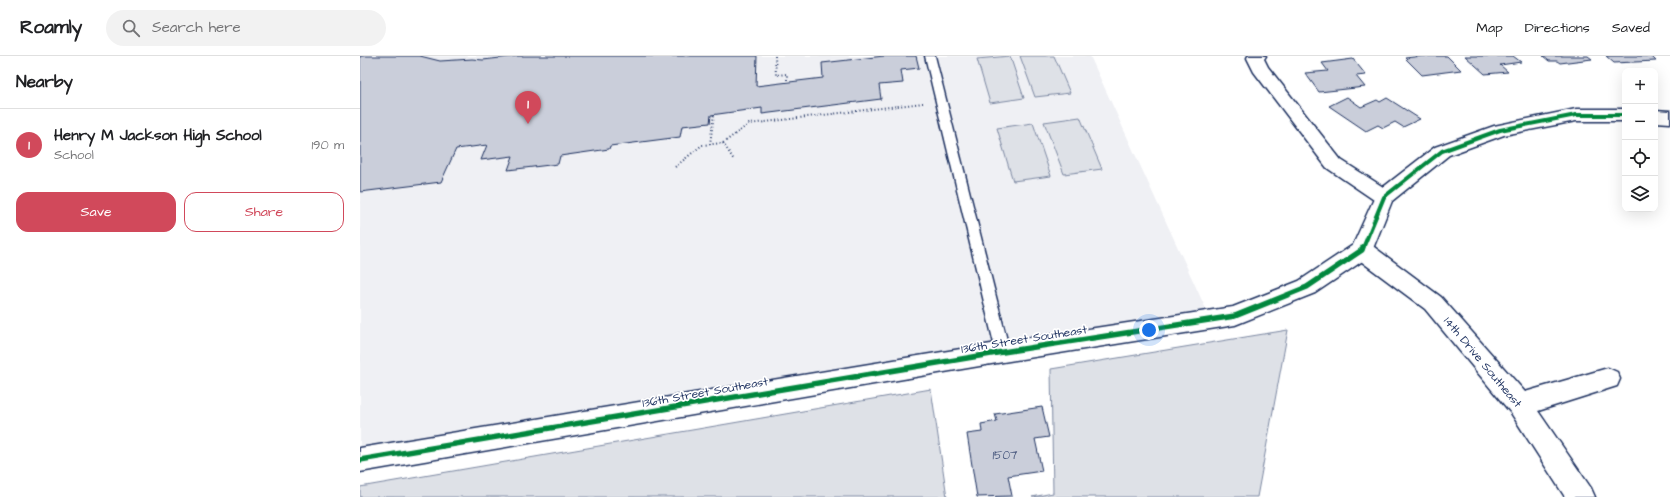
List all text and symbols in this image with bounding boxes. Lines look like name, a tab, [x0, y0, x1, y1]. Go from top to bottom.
search box	[106, 10, 386, 46]
text: Roamly	[20, 14, 82, 41]
icon: search	[120, 17, 142, 39]
text: Search here	[152, 17, 241, 38]
text: Map	[1476, 18, 1503, 38]
text: Directions	[1525, 18, 1590, 38]
text: Saved	[1612, 18, 1650, 38]
map controls	[1622, 68, 1658, 212]
button: +	[1622, 68, 1658, 104]
text: Nearby	[16, 70, 73, 94]
pin: 1	[515, 91, 541, 124]
button: −	[1622, 104, 1658, 140]
text: Henry M Jackson High School	[54, 125, 262, 146]
text: 1	[28, 136, 30, 154]
text: 190 m	[311, 136, 344, 154]
button: locate	[1622, 140, 1658, 176]
text: School	[54, 146, 94, 164]
button: layers	[1622, 176, 1658, 212]
button: Save	[16, 192, 176, 232]
button: Share	[184, 192, 344, 232]
street label: 14th Drive Southeast	[1440, 313, 1526, 412]
your location	[1139, 320, 1159, 340]
street label: 136th Street Southeast	[960, 321, 1088, 358]
street label: 136th Street Southeast	[641, 373, 769, 412]
house number: 1507	[993, 447, 1018, 464]

